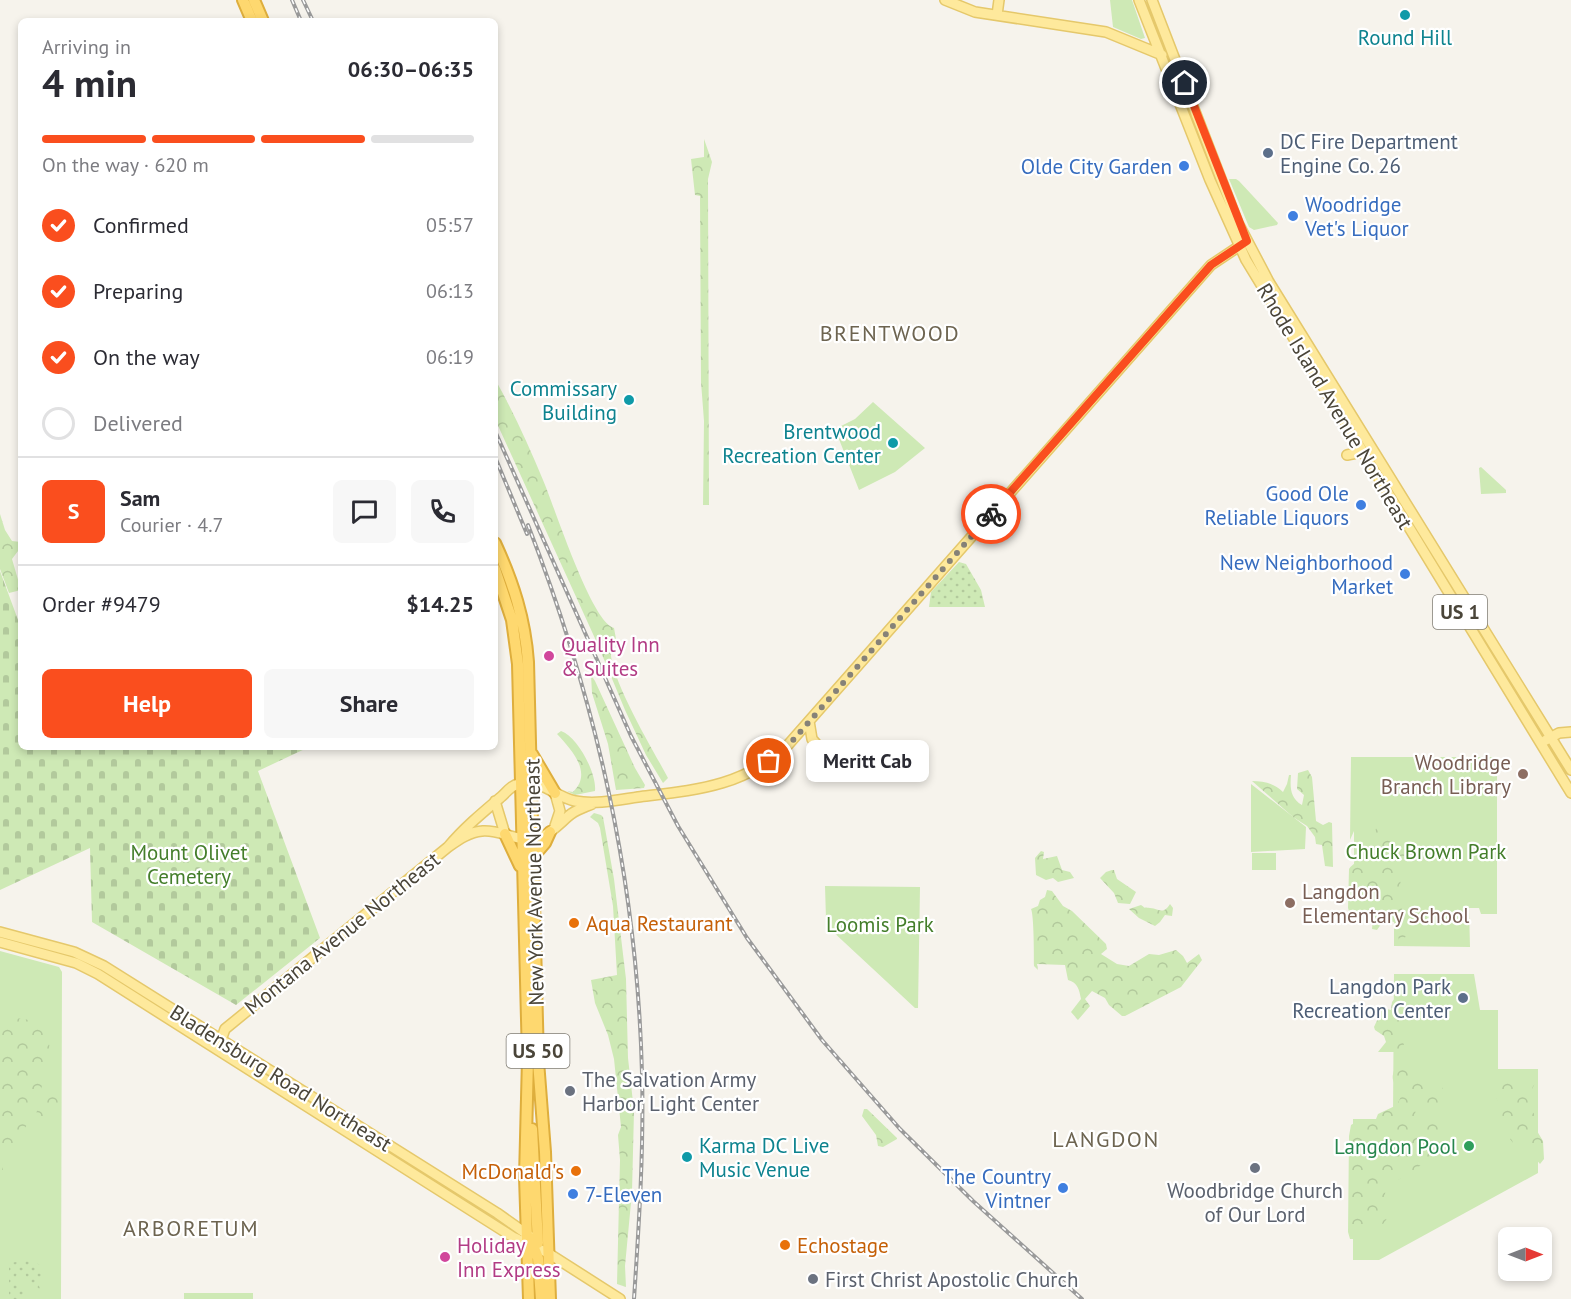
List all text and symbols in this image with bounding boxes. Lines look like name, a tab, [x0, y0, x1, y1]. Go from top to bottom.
marker: Round Hill	[1398, 8, 1412, 22]
place label: Round Hill	[1358, 24, 1452, 51]
text: Arriving in	[42, 34, 131, 60]
text: 06:30–06:35	[348, 55, 474, 83]
text: 4 min	[42, 57, 137, 108]
pin	[1159, 57, 1210, 108]
icon: home	[1168, 66, 1201, 99]
place label: DC Fire Department Engine Co. 26	[1280, 128, 1458, 179]
marker: DC Fire Department Engine Co. 26	[1261, 146, 1275, 160]
text: On the way · 620 m	[42, 152, 209, 178]
place label: Olde City Garden	[1021, 153, 1172, 180]
marker: Olde City Garden	[1177, 159, 1191, 173]
place label: Woodridge Vet's Liquor	[1304, 191, 1409, 242]
icon: check	[42, 209, 75, 242]
marker: Woodridge Vet's Liquor	[1286, 209, 1300, 223]
text: Confirmed	[93, 211, 189, 239]
text: 05:57	[426, 212, 474, 238]
icon: check	[42, 275, 75, 308]
text: Preparing	[93, 277, 183, 305]
text: 06:13	[426, 278, 474, 304]
street label: Rhode Island Avenue Northeast	[1251, 278, 1419, 534]
district label: BRENTWOOD	[820, 319, 960, 347]
icon: check	[42, 341, 75, 374]
text: On the way	[93, 343, 200, 371]
text: 06:19	[426, 344, 474, 370]
place label: Commissary Building	[510, 375, 617, 426]
marker: Commissary Building	[622, 393, 636, 407]
text: Delivered	[93, 409, 183, 437]
place label: Brentwood Recreation Center	[722, 418, 881, 469]
marker: Brentwood Recreation Center	[886, 436, 900, 450]
button: chat	[333, 480, 396, 543]
button: phone	[411, 480, 474, 543]
place label: Good Ole Reliable Liquors	[1205, 480, 1349, 531]
text: Sam	[120, 484, 160, 512]
courier	[961, 484, 1021, 544]
text: S	[68, 497, 79, 525]
icon: bike	[975, 498, 1008, 531]
marker: Good Ole Reliable Liquors	[1354, 498, 1368, 512]
text: Courier · 4.7	[120, 512, 223, 538]
place label: New Neighborhood Market	[1220, 549, 1393, 600]
marker: New Neighborhood Market	[1398, 567, 1412, 581]
text: Order #9479	[42, 590, 161, 618]
text: $14.25	[406, 590, 474, 618]
road number: US 1	[1433, 595, 1487, 629]
place label: Quality Inn & Suites	[561, 631, 660, 682]
marker: Quality Inn & Suites	[542, 649, 556, 663]
button: Help	[42, 669, 252, 738]
button: Share	[264, 669, 474, 738]
pin	[743, 735, 794, 786]
callout: Meritt Cab	[805, 740, 928, 782]
icon: bag	[752, 744, 785, 777]
text: Meritt Cab	[823, 748, 912, 774]
place label: Woodridge Branch Library	[1381, 749, 1511, 800]
street label: New York Avenue Northeast	[518, 758, 550, 1006]
marker: Woodridge Branch Library	[1516, 767, 1530, 781]
park label: Chuck Brown Park	[1346, 838, 1506, 865]
park label: Mount Olivet Cemetery	[130, 839, 248, 890]
street label: Montana Avenue Northeast	[239, 846, 445, 1020]
place label: Langdon Elementary School	[1302, 878, 1469, 929]
marker: Langdon Elementary School	[1283, 896, 1297, 910]
place label: Aqua Restaurant	[586, 910, 733, 937]
park label: Loomis Park	[826, 911, 934, 938]
marker: Aqua Restaurant	[567, 916, 581, 930]
place label: Langdon Park Recreation Center	[1292, 973, 1451, 1024]
marker: Langdon Park Recreation Center	[1456, 991, 1470, 1005]
street label: Bladensburg Road Northeast	[165, 999, 397, 1157]
road number: US 50	[506, 1034, 570, 1068]
place label: The Salvation Army Harbor Light Center	[582, 1066, 759, 1117]
marker: The Salvation Army Harbor Light Center	[563, 1084, 577, 1098]
district label: LANGDON	[1052, 1125, 1160, 1153]
place label: Karma DC Live Music Venue	[699, 1132, 829, 1183]
place label: Langdon Pool	[1334, 1133, 1457, 1160]
marker: Langdon Pool	[1462, 1139, 1476, 1153]
marker: Karma DC Live Music Venue	[680, 1150, 694, 1164]
place label: McDonald's	[461, 1158, 564, 1185]
marker: Woodbridge Church of Our Lord	[1248, 1161, 1262, 1175]
place label: The Country Vintner	[942, 1163, 1051, 1214]
marker: McDonald's	[569, 1164, 583, 1178]
place label: Woodbridge Church of Our Lord	[1167, 1177, 1343, 1228]
place label: 7-Eleven	[585, 1181, 662, 1208]
marker: The Country Vintner	[1056, 1181, 1070, 1195]
marker: 7-Eleven	[566, 1187, 580, 1201]
district label: ARBORETUM	[123, 1214, 259, 1242]
north arrow	[1498, 1227, 1552, 1281]
map controls	[1498, 1227, 1552, 1281]
place label: Holiday Inn Express	[457, 1232, 561, 1283]
place label: Echostage	[797, 1232, 889, 1259]
marker: Echostage	[778, 1238, 792, 1252]
marker: Holiday Inn Express	[438, 1250, 452, 1264]
place label: First Christ Apostolic Church	[825, 1266, 1078, 1293]
marker: First Christ Apostolic Church	[806, 1272, 820, 1286]

